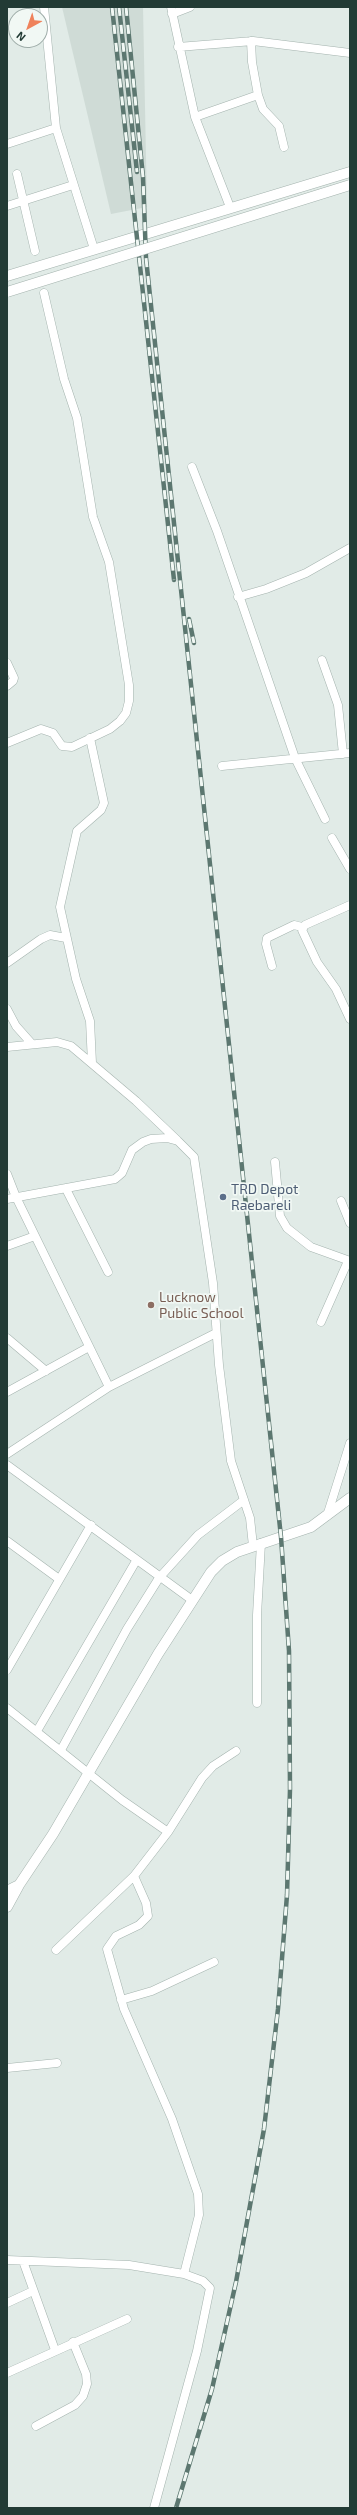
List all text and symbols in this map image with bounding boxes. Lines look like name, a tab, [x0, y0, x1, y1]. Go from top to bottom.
north arrow	[8, 8, 48, 48]
text: N	[13, 29, 28, 44]
place label: TRD Depot Raebareli	[231, 1181, 298, 1214]
marker: TRD Depot Raebareli	[218, 1192, 228, 1202]
place label: Lucknow Public School	[159, 1289, 244, 1322]
marker: Lucknow Public School	[146, 1300, 156, 1310]

